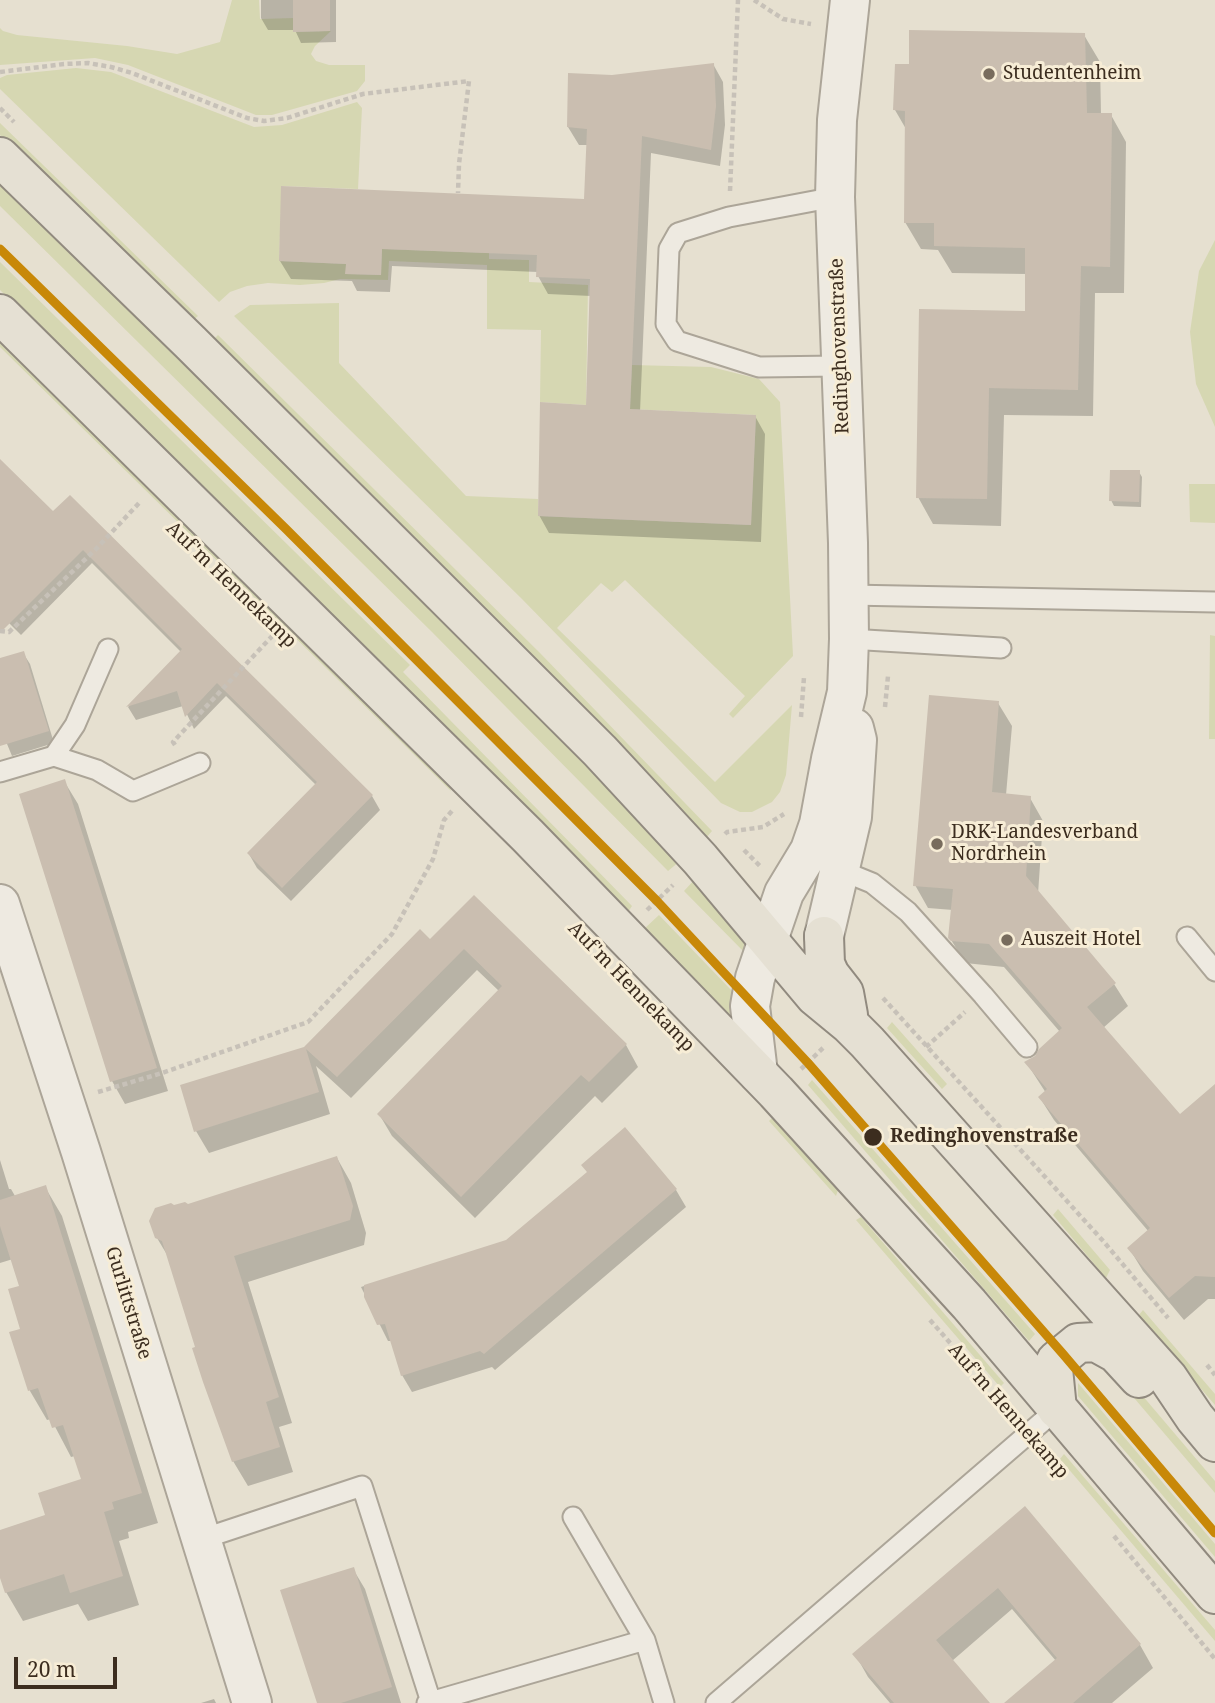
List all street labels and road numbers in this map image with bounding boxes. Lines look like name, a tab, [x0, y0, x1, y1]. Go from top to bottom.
street label: Redinghovenstraße	[826, 258, 854, 434]
street label: Auf'm Hennekamp	[161, 517, 301, 653]
street label: Auf'm Hennekamp	[563, 917, 699, 1057]
street label: Gurlittstraße	[100, 1244, 156, 1362]
street label: Auf'm Hennekamp	[943, 1339, 1073, 1483]

